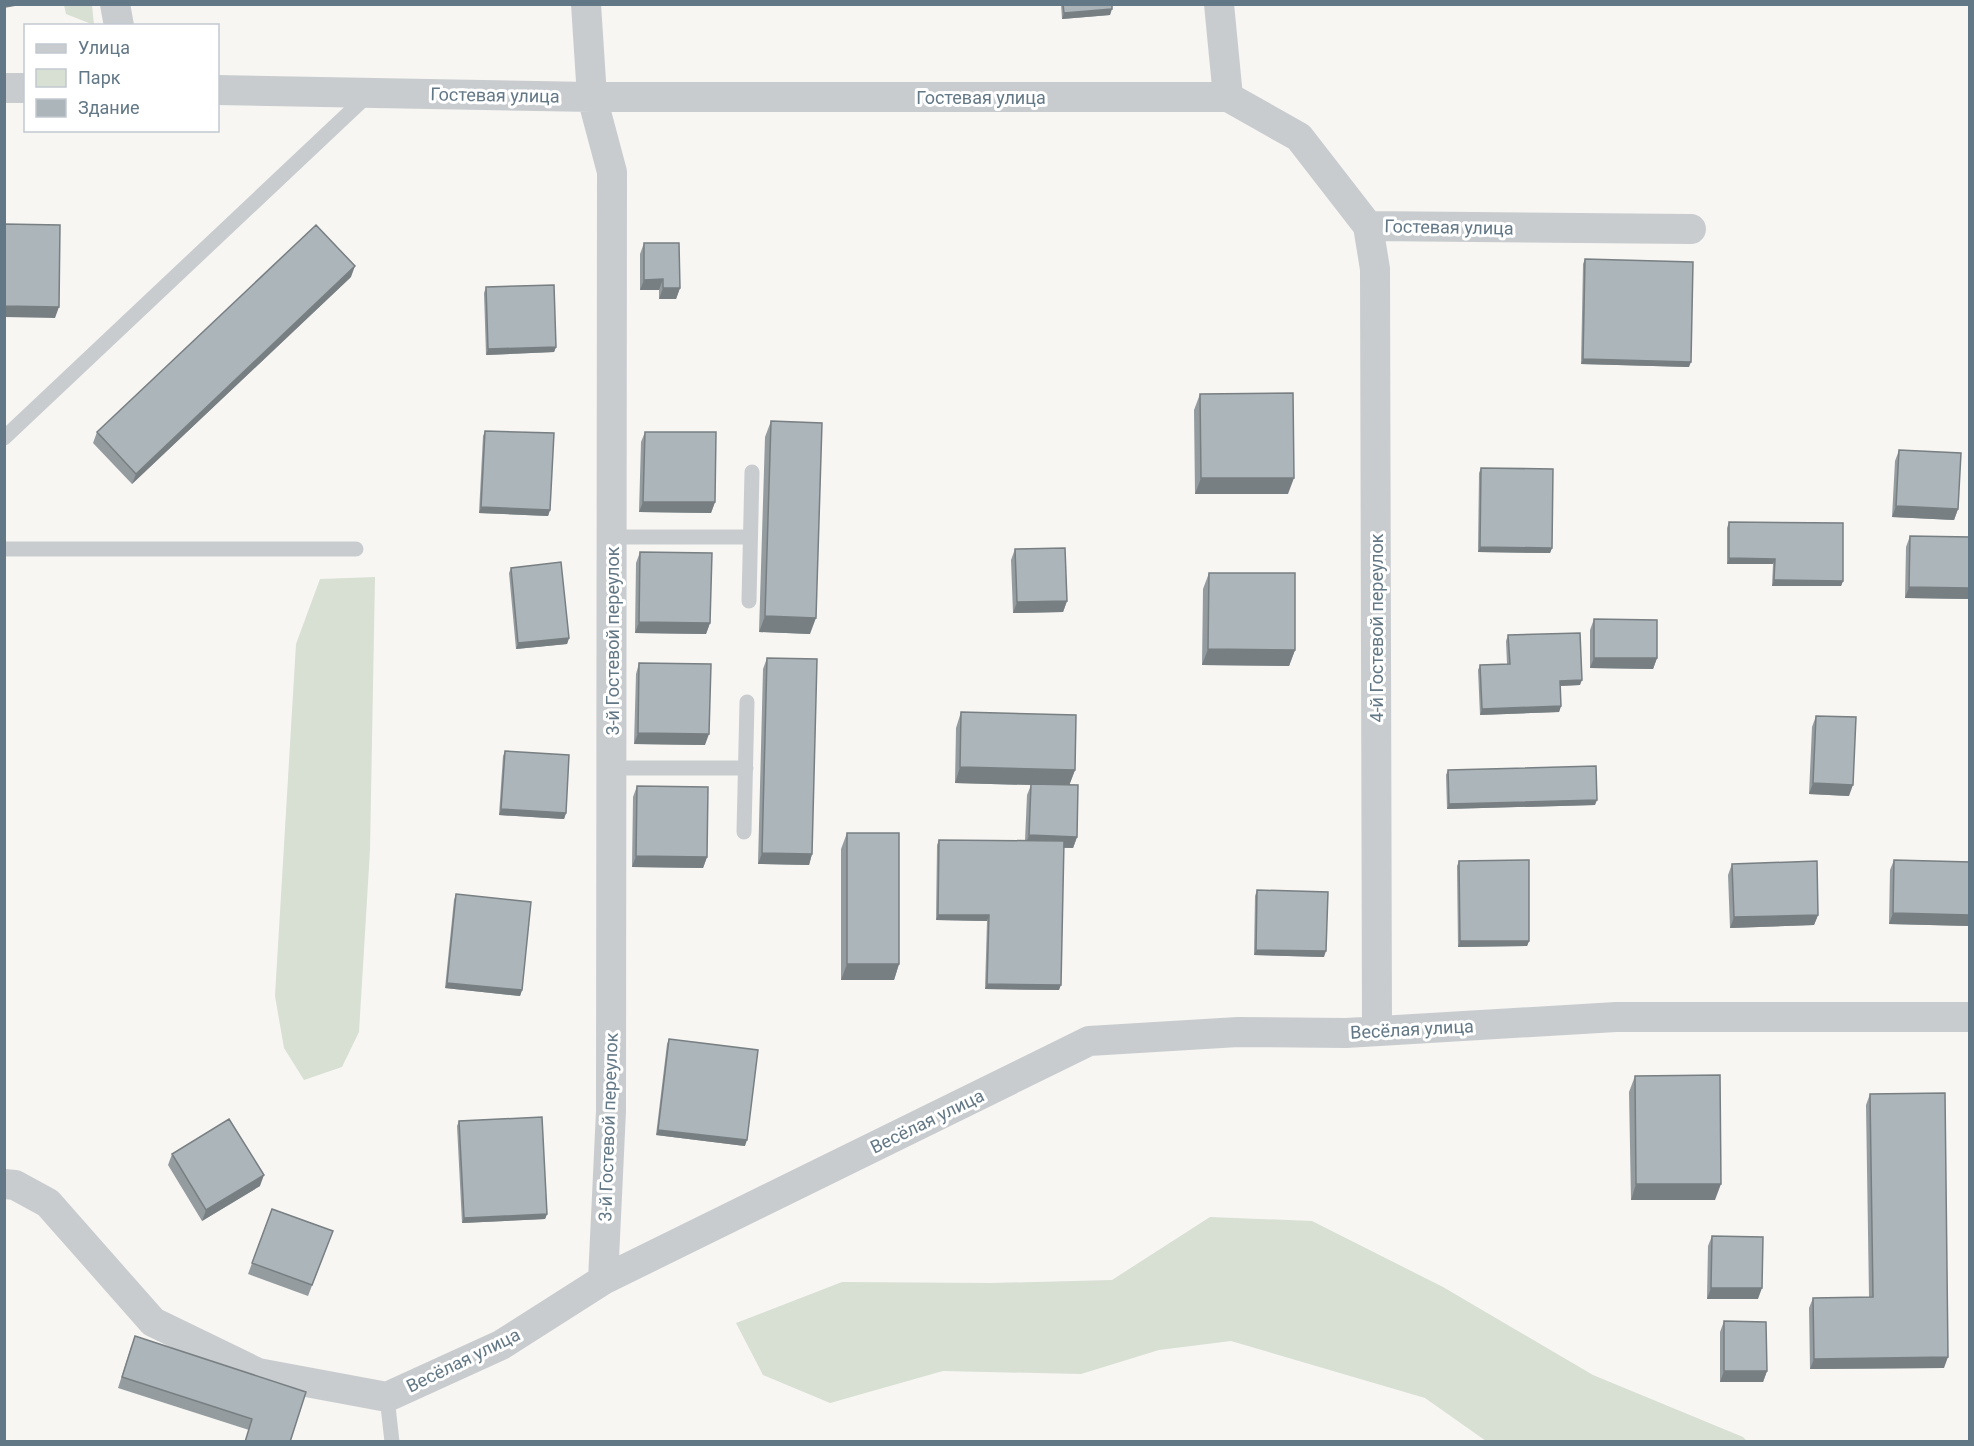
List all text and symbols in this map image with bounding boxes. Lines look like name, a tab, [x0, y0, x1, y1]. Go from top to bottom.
legend	[24, 24, 219, 132]
text: Улица	[78, 37, 130, 58]
text: Парк	[78, 67, 121, 88]
street label: Гостевая улица	[430, 83, 560, 107]
street label: Гостевая улица	[916, 87, 1046, 108]
text: Здание	[78, 97, 140, 118]
street label: Гостевая улица	[1384, 215, 1514, 239]
street label: 4-й Гостевой переулок	[1366, 533, 1387, 722]
street label: 3-й Гостевой переулок	[602, 546, 623, 735]
street label: Весёлая улица	[1350, 1015, 1474, 1043]
street label: 3-й Гостевой переулок	[594, 1032, 622, 1222]
street label: Весёлая улица	[867, 1084, 987, 1158]
street label: Весёлая улица	[403, 1323, 523, 1397]

